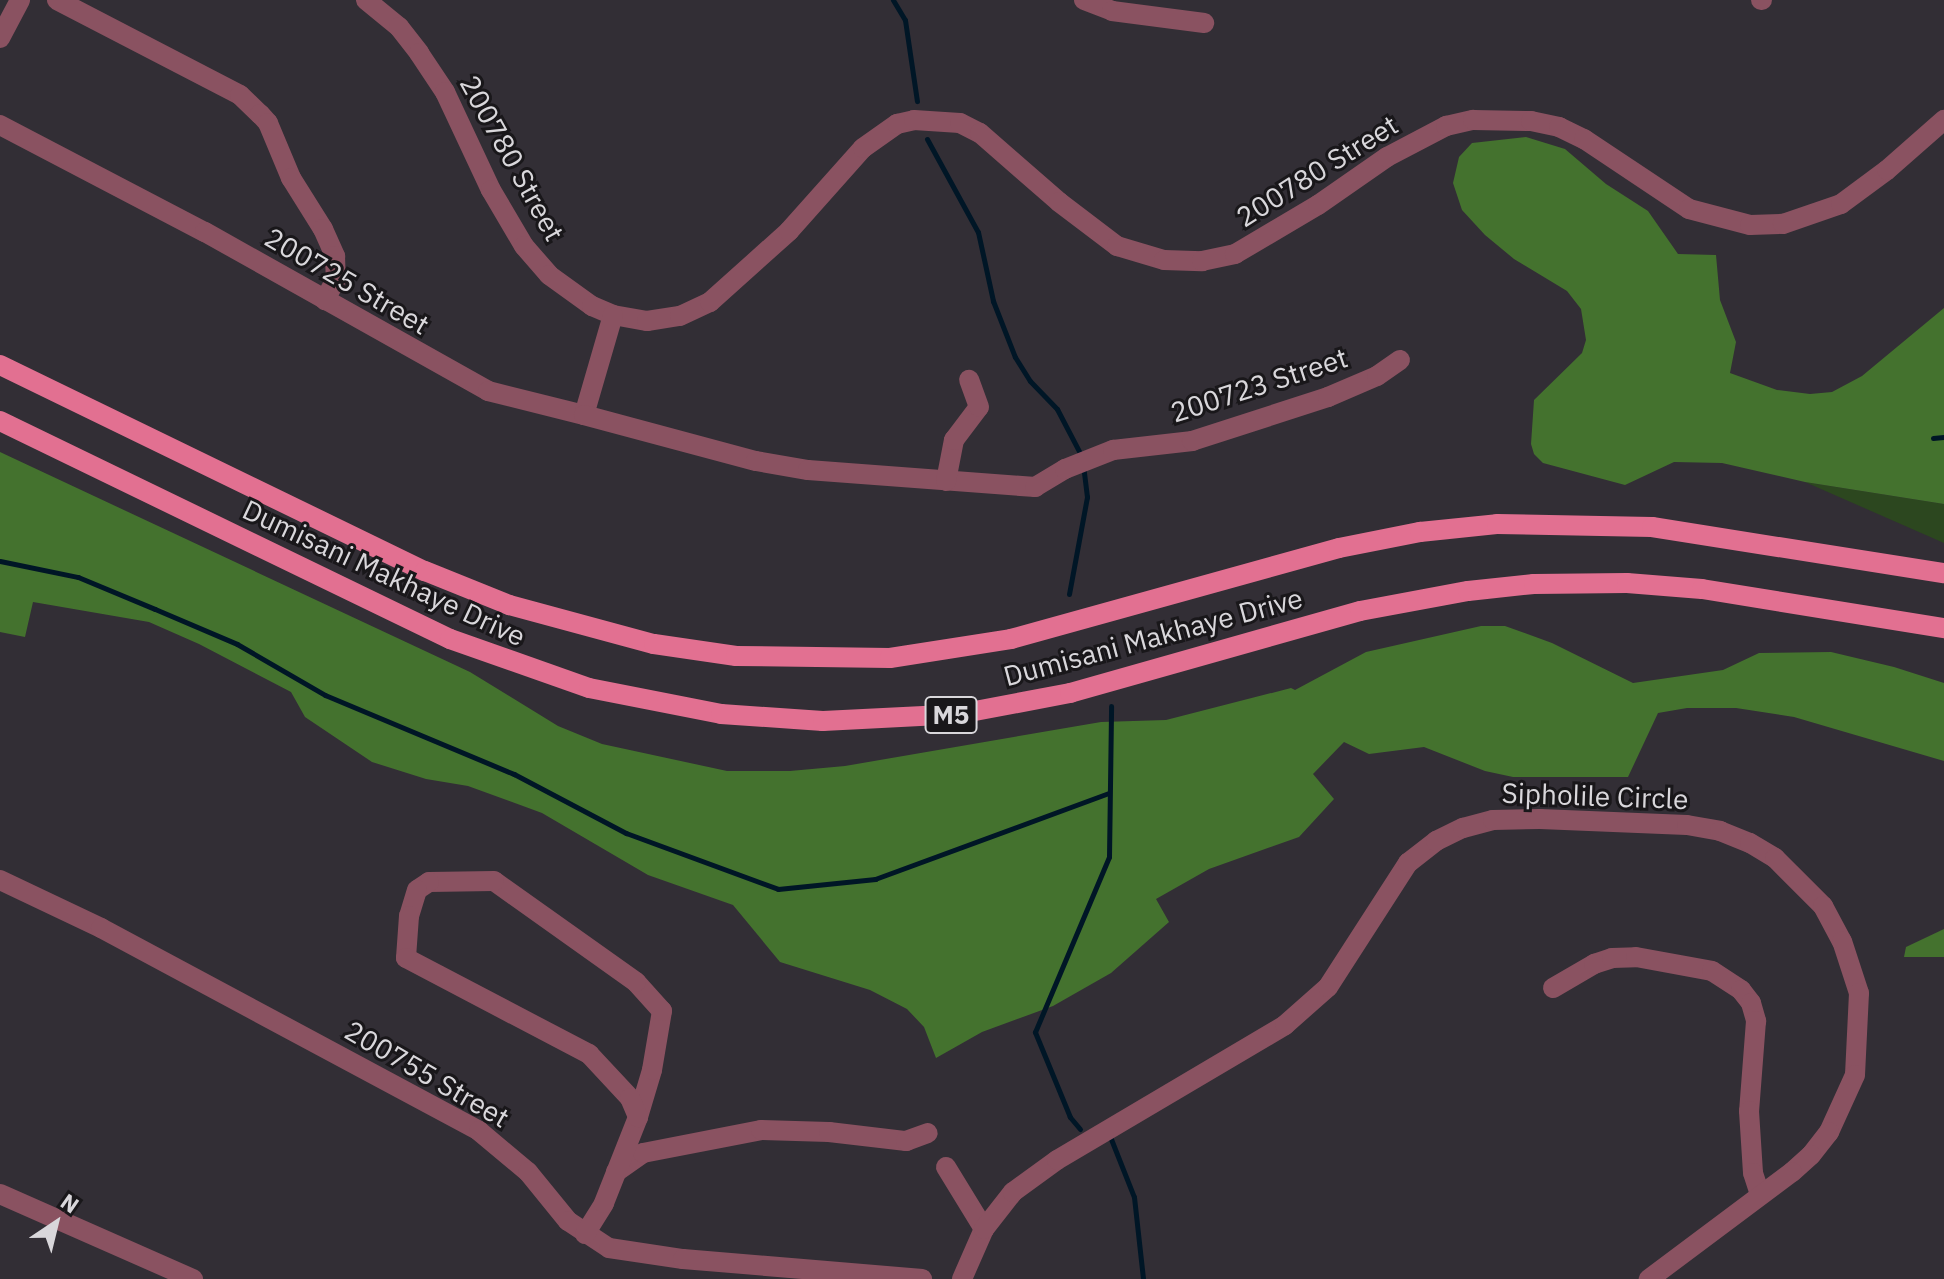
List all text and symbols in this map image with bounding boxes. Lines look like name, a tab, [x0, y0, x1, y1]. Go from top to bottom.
street label: 200780 Street	[453, 69, 571, 247]
street label: 200780 Street	[1230, 108, 1404, 234]
street label: 200725 Street	[259, 220, 435, 342]
street label: 200723 Street	[1166, 341, 1352, 429]
street label: Dumisani Makhaye Drive	[237, 493, 531, 653]
street label: Dumisani Makhaye Drive	[1000, 581, 1306, 693]
road number: M5	[923, 693, 979, 737]
street label: Sipholile Circle	[1501, 776, 1689, 816]
street label: 200755 Street	[339, 1013, 515, 1135]
north arrow	[16, 1183, 96, 1263]
text: N	[55, 1186, 85, 1219]

